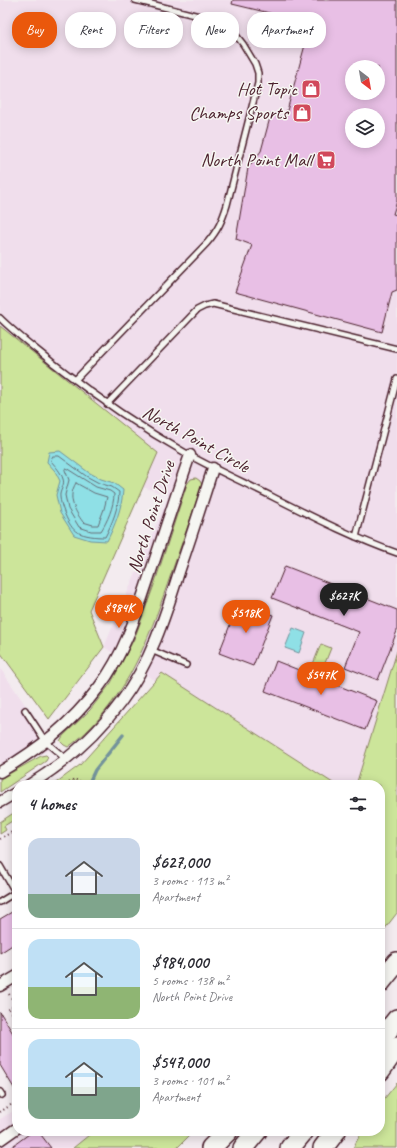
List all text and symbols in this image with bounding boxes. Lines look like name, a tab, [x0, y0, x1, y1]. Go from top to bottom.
chip: Buy	[12, 12, 57, 48]
chip: Rent	[65, 12, 116, 48]
chip: Filters	[124, 12, 183, 48]
chip: New	[191, 12, 239, 48]
chip: Apartment	[247, 12, 326, 48]
north arrow	[345, 60, 385, 100]
map controls	[345, 60, 385, 148]
place label: Hot Topic	[237, 77, 298, 101]
shop icon: Hot Topic	[300, 78, 322, 100]
place label: Champs Sports	[189, 101, 290, 125]
shop icon: Champs Sports	[291, 102, 313, 124]
button: layers	[345, 108, 385, 148]
place label: North Point Mall	[201, 148, 316, 172]
supermarket icon: North Point Mall	[315, 149, 337, 171]
street label: North Point Circle	[138, 400, 255, 479]
street label: North Point Drive	[122, 456, 181, 576]
pin: $627K	[316, 583, 372, 617]
text: $627K	[329, 588, 359, 604]
pin: $984K	[91, 595, 147, 629]
text: $984K	[104, 600, 134, 616]
pin: $518K	[218, 600, 274, 634]
text: $518K	[231, 605, 261, 621]
pin: $547K	[293, 662, 349, 696]
text: $547K	[306, 667, 336, 683]
icon: filters	[347, 793, 369, 815]
text: 4 homes	[28, 794, 76, 815]
text: $627,000	[152, 852, 209, 873]
icon: home	[60, 854, 108, 902]
text: 3 rooms · 113 m²	[152, 873, 228, 889]
text: Apartment	[152, 889, 200, 905]
text: $984,000	[152, 952, 209, 973]
icon: home	[60, 955, 108, 1003]
text: 5 rooms · 138 m²	[152, 973, 228, 989]
text: North Point Drive	[152, 989, 232, 1005]
text: $547,000	[152, 1052, 209, 1073]
icon: home	[60, 1055, 108, 1103]
text: 3 rooms · 101 m²	[152, 1073, 228, 1089]
text: Apartment	[152, 1089, 200, 1105]

